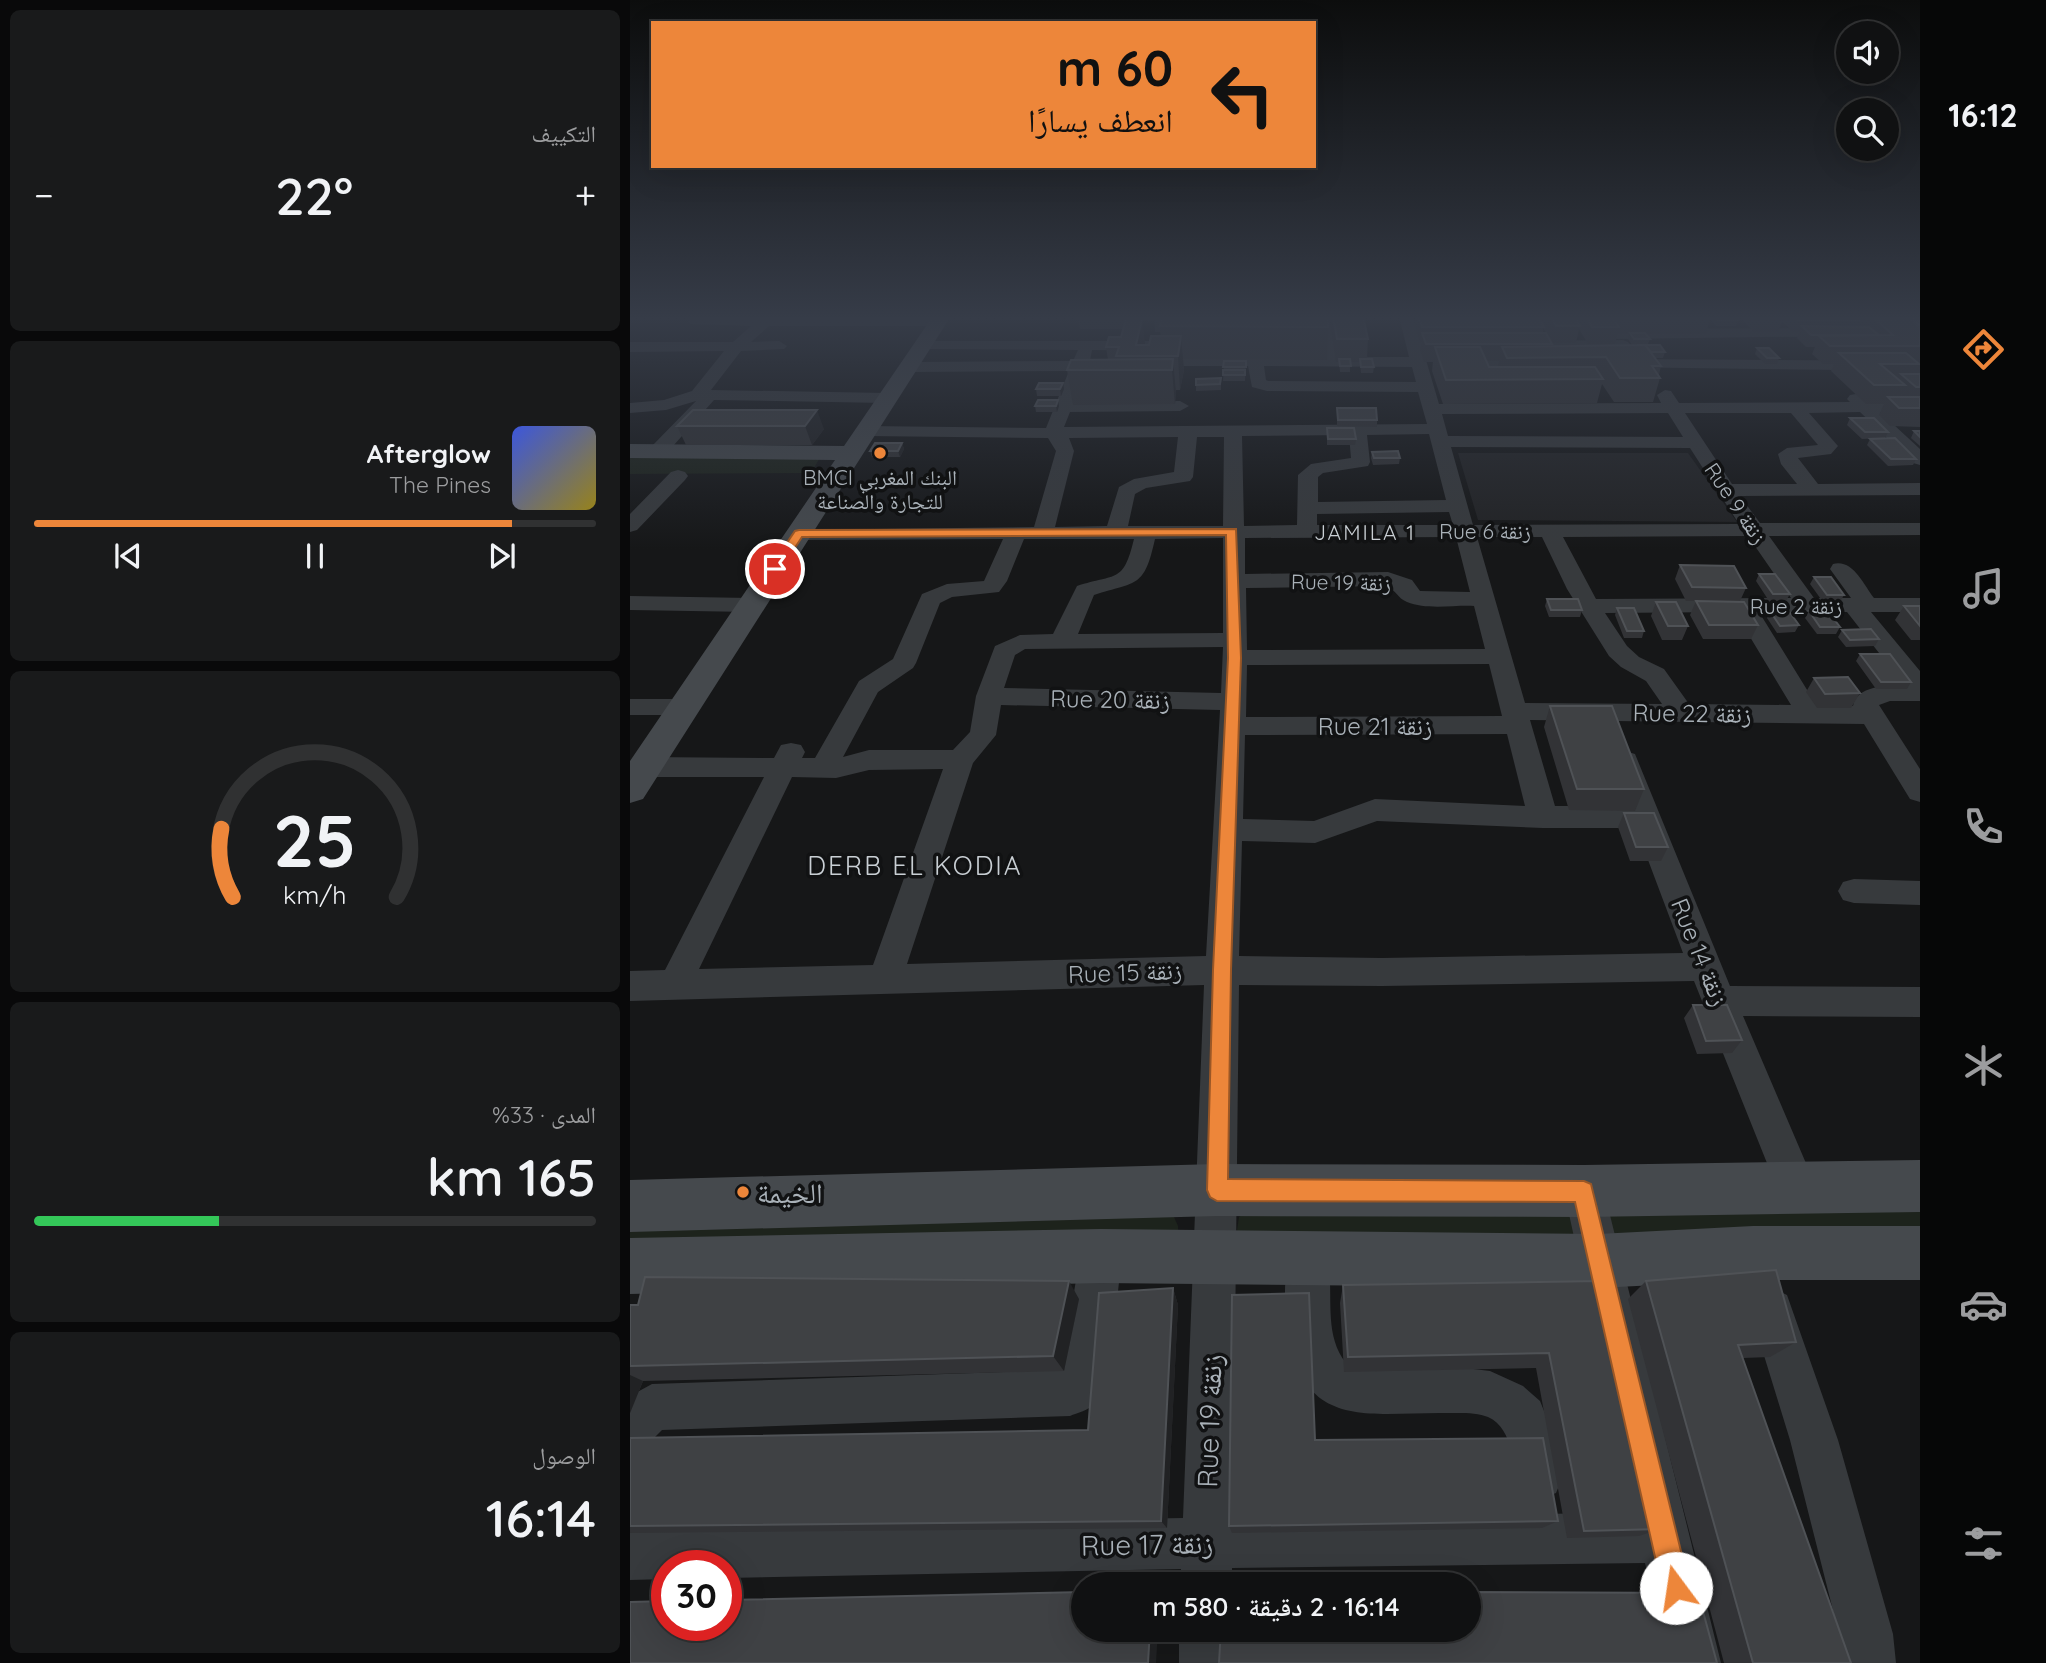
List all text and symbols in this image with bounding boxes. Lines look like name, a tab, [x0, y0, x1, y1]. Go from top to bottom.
map controls	[1836, 21, 1899, 161]
button: sound	[1836, 21, 1899, 84]
text: 60 m	[1057, 37, 1173, 98]
icon: left	[1197, 49, 1288, 140]
text: 16:12	[1948, 95, 2018, 135]
button: search	[1836, 98, 1899, 161]
text: انعطف يسارًا	[1028, 100, 1173, 140]
text: التكييف	[531, 119, 596, 148]
text: 22°	[275, 163, 353, 228]
text: −	[34, 171, 54, 219]
text: +	[575, 171, 596, 219]
icon: directions	[1959, 325, 2008, 374]
text: Afterglow	[367, 437, 491, 470]
marker: BMCI البنك المغربي للتجارة والصناعة	[872, 445, 888, 461]
street label: Rue 9 زنقة	[1699, 457, 1773, 549]
place label: BMCI البنك المغربي للتجارة والصناعة	[803, 464, 957, 514]
text: The Pines	[389, 470, 491, 499]
street label: Rue 6 زنقة	[1439, 518, 1531, 544]
district label: JAMILA 1	[1314, 519, 1416, 545]
icon: previous	[109, 537, 147, 575]
icon: pause	[296, 537, 334, 575]
icon: next	[483, 537, 521, 575]
pin	[745, 539, 805, 599]
icon: arrive	[756, 550, 794, 588]
icon: music	[1959, 564, 2008, 613]
street label: Rue 19 زنقة	[1291, 568, 1391, 596]
street label: Rue 2 زنقة	[1750, 593, 1842, 619]
street label: Rue 20 زنقة	[1050, 683, 1170, 715]
street label: Rue 22 زنقة	[1632, 697, 1752, 729]
street label: Rue 21 زنقة	[1318, 711, 1432, 741]
text: 25	[273, 795, 357, 886]
icon: phone	[1959, 802, 2008, 851]
district label: DERB EL KODIA	[807, 849, 1023, 882]
text: km/h	[283, 879, 347, 910]
street label: Rue 14 زنقة	[1665, 894, 1735, 1010]
street label: Rue 15 زنقة	[1067, 955, 1183, 989]
icon: climate	[1959, 1041, 2008, 1090]
text: المدى · 33%	[492, 1100, 596, 1129]
text: 165 km	[427, 1144, 596, 1209]
place label: الخيمة	[757, 1175, 823, 1210]
marker: الخيمة	[735, 1184, 751, 1200]
icon: car	[1959, 1280, 2008, 1329]
street label: Rue 19 زنقة	[1189, 1354, 1229, 1488]
text: الوصول	[532, 1441, 596, 1470]
text: 16:14	[486, 1485, 596, 1550]
icon: filters	[1959, 1519, 2008, 1568]
street label: Rue 17 زنقة	[1081, 1525, 1213, 1563]
speed limit sign: 30	[651, 1550, 742, 1641]
position arrow	[1639, 1551, 1713, 1625]
text: 16:14 · 2 دقيقة · 580 m	[1153, 1590, 1399, 1623]

